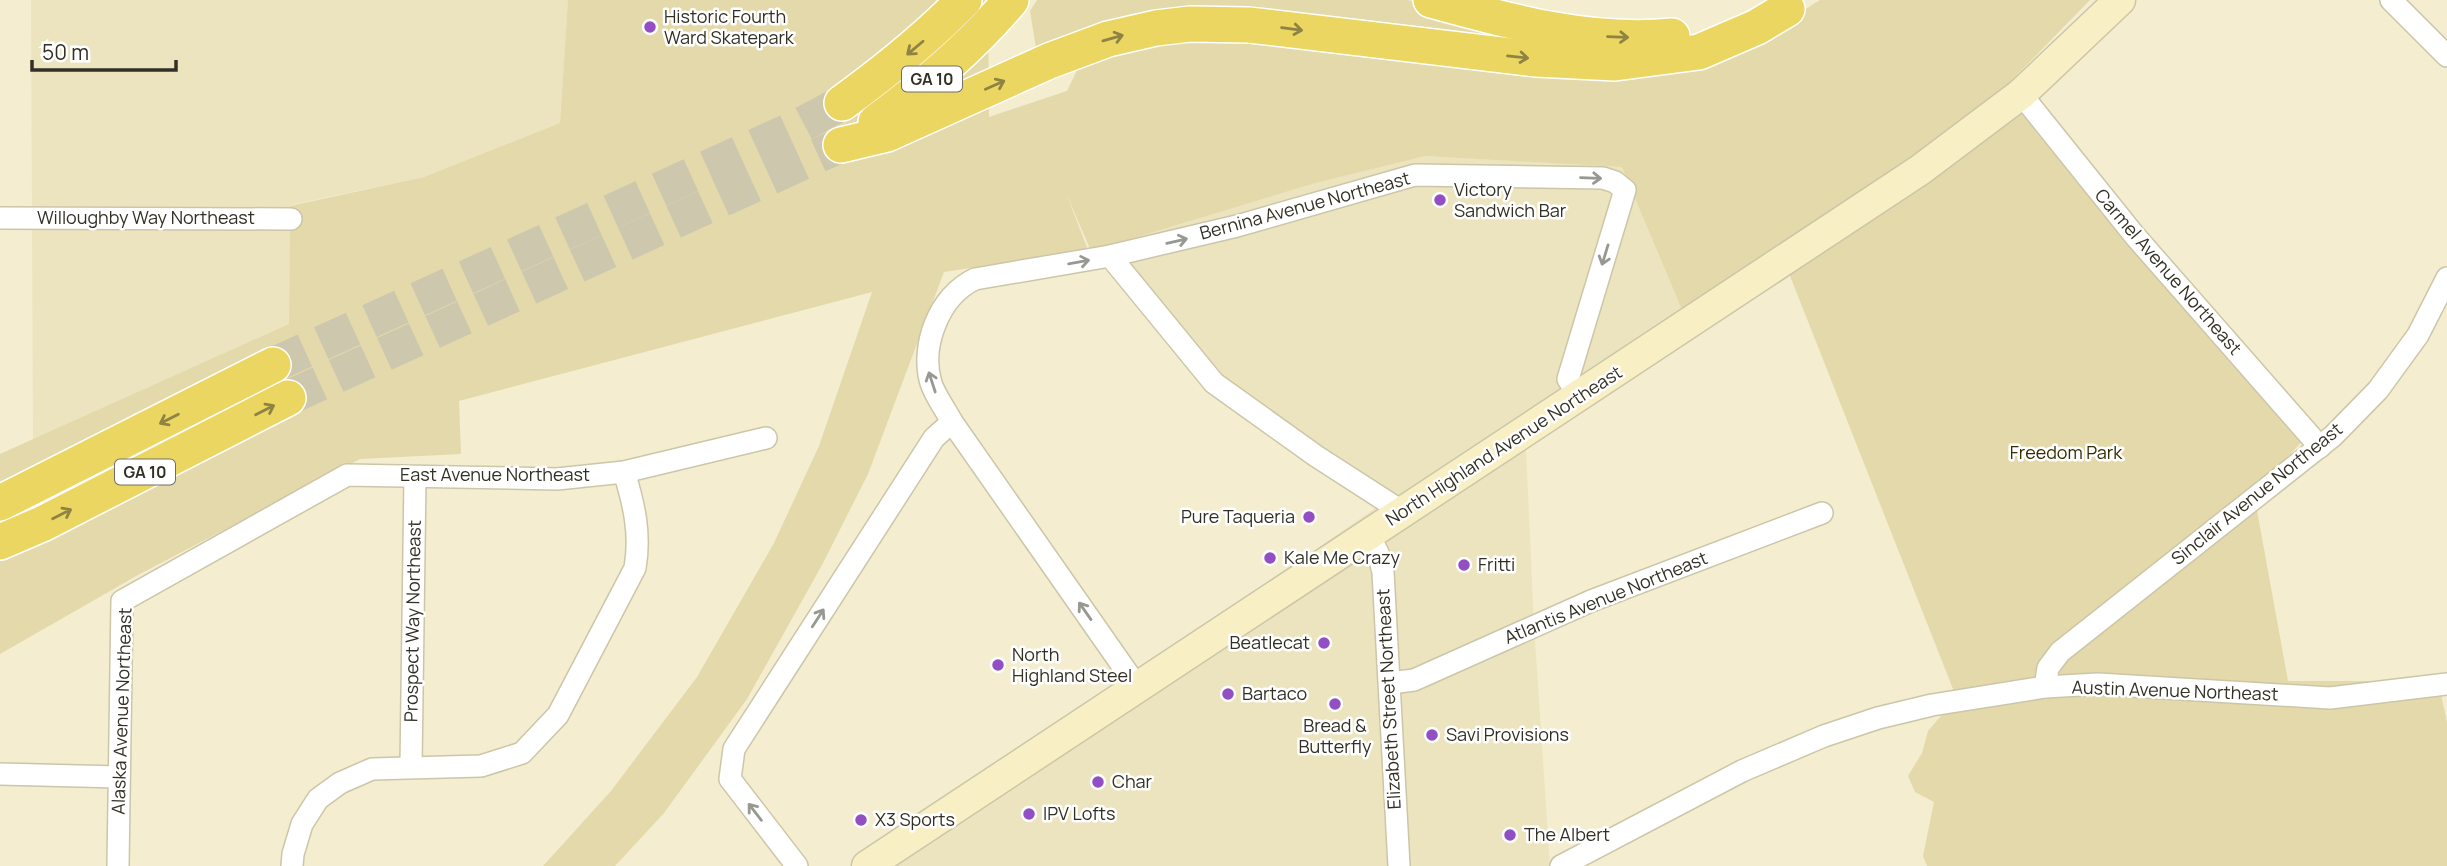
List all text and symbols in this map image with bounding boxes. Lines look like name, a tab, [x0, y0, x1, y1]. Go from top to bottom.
place label: Historic Fourth Ward Skatepark	[664, 4, 795, 49]
marker: Historic Fourth Ward Skatepark	[642, 19, 658, 35]
one-way arrow	[1280, 23, 1303, 36]
scale bar	[32, 28, 175, 72]
one-way arrow	[1102, 30, 1124, 43]
one-way arrow	[1606, 30, 1629, 43]
text: 50 m	[42, 38, 89, 66]
one-way arrow	[906, 40, 924, 56]
one-way arrow	[1506, 50, 1529, 63]
road number: GA 10	[902, 66, 962, 92]
one-way arrow	[984, 78, 1006, 91]
street label: Bernina Avenue Northeast	[1197, 165, 1413, 245]
one-way arrow	[1579, 172, 1602, 185]
place label: Victory Sandwich Bar	[1454, 177, 1567, 222]
street label: Carmel Avenue Northeast	[2090, 183, 2248, 359]
marker: Victory Sandwich Bar	[1432, 192, 1448, 208]
street label: Willoughby Way Northeast	[37, 205, 255, 229]
one-way arrow	[1165, 233, 1188, 247]
one-way arrow	[1598, 244, 1611, 266]
one-way arrow	[1068, 255, 1090, 268]
street label: North Highland Avenue Northeast	[1381, 360, 1626, 531]
one-way arrow	[925, 371, 938, 393]
one-way arrow	[254, 403, 275, 417]
one-way arrow	[159, 413, 180, 427]
street label: Sinclair Avenue Northeast	[2166, 417, 2347, 570]
park label: Freedom Park	[2010, 440, 2123, 464]
road number: GA 10	[115, 460, 175, 485]
street label: East Avenue Northeast	[400, 462, 590, 486]
place label: Pure Taqueria	[1181, 504, 1295, 528]
one-way arrow	[51, 506, 72, 520]
marker: Pure Taqueria	[1301, 509, 1317, 525]
street label: Prospect Way Northeast	[398, 520, 426, 722]
place label: Kale Me Crazy	[1284, 545, 1400, 569]
street label: Atlantis Avenue Northeast	[1500, 545, 1711, 649]
marker: Kale Me Crazy	[1262, 550, 1278, 566]
place label: Fritti	[1478, 552, 1515, 576]
marker: Fritti	[1456, 557, 1472, 573]
street label: Elizabeth Street Northeast	[1370, 588, 1406, 810]
one-way arrow	[1078, 602, 1092, 621]
street label: Alaska Avenue Northeast	[105, 607, 137, 815]
one-way arrow	[811, 609, 825, 629]
place label: Beatlecat	[1230, 630, 1310, 654]
marker: Beatlecat	[1316, 635, 1332, 651]
place label: North Highland Steel	[1012, 642, 1132, 687]
marker: North Highland Steel	[990, 657, 1006, 673]
street label: Austin Avenue Northeast	[2071, 674, 2279, 706]
place label: Bartaco	[1242, 681, 1307, 705]
marker: Bartaco	[1220, 686, 1236, 702]
marker: Bread & Butterfly	[1327, 696, 1343, 712]
place label: Bread & Butterfly	[1299, 713, 1372, 758]
place label: Savi Provisions	[1446, 722, 1569, 746]
marker: Savi Provisions	[1424, 727, 1440, 743]
place label: Char	[1112, 769, 1153, 793]
marker: Char	[1090, 774, 1106, 790]
place label: IPV Lofts	[1043, 801, 1115, 825]
one-way arrow	[748, 803, 763, 822]
marker: IPV Lofts	[1021, 806, 1037, 822]
place label: X3 Sports	[875, 807, 955, 831]
marker: X3 Sports	[853, 812, 869, 828]
place label: The Albert	[1524, 822, 1610, 846]
marker: The Albert	[1502, 827, 1518, 843]

